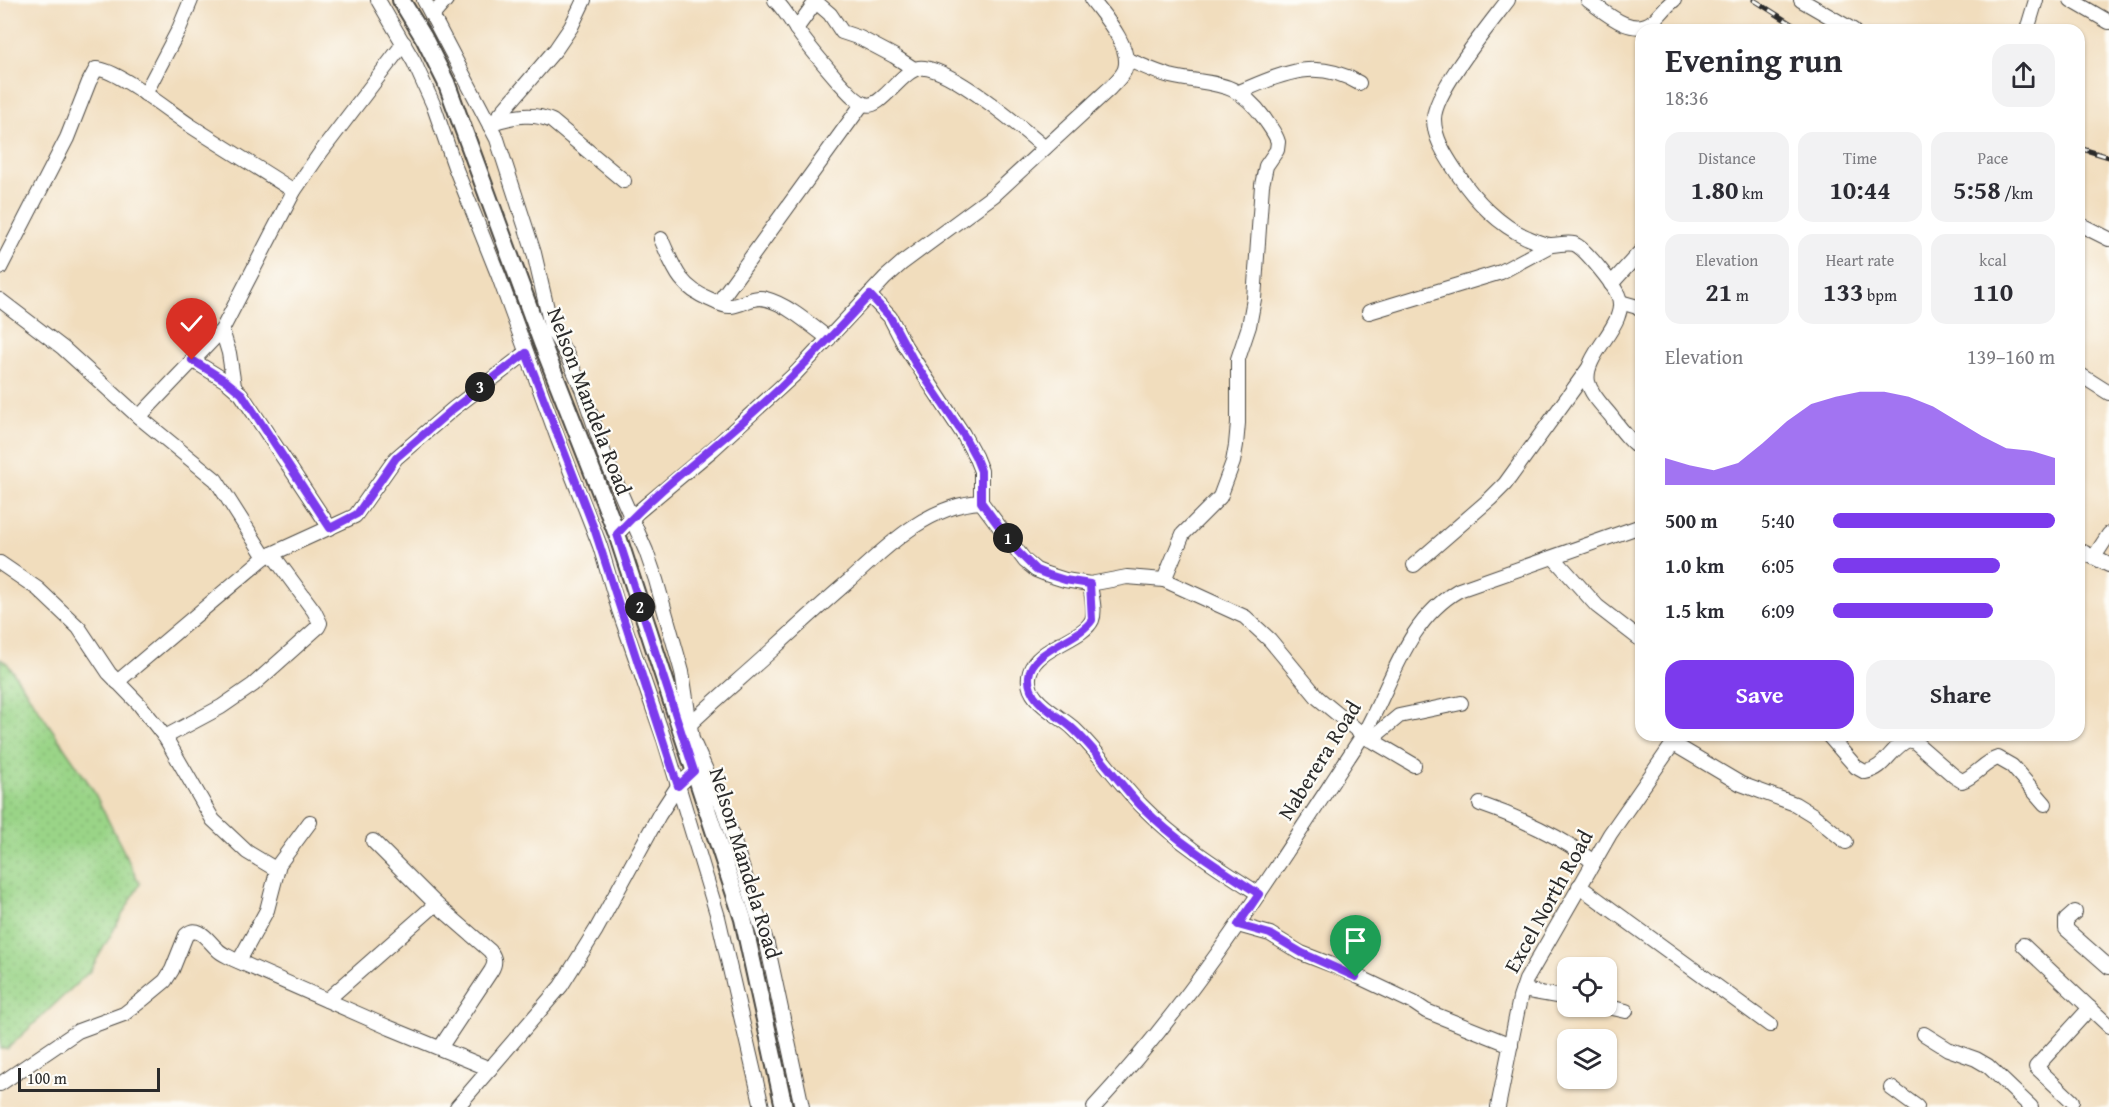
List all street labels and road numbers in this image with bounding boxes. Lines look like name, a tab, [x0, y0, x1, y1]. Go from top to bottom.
street label: Nelson Mandela Road	[540, 303, 641, 500]
street label: Naberera Road	[1269, 694, 1369, 826]
street label: Nelson Mandela Road	[702, 763, 790, 963]
street label: Excel North Road	[1495, 823, 1601, 978]

